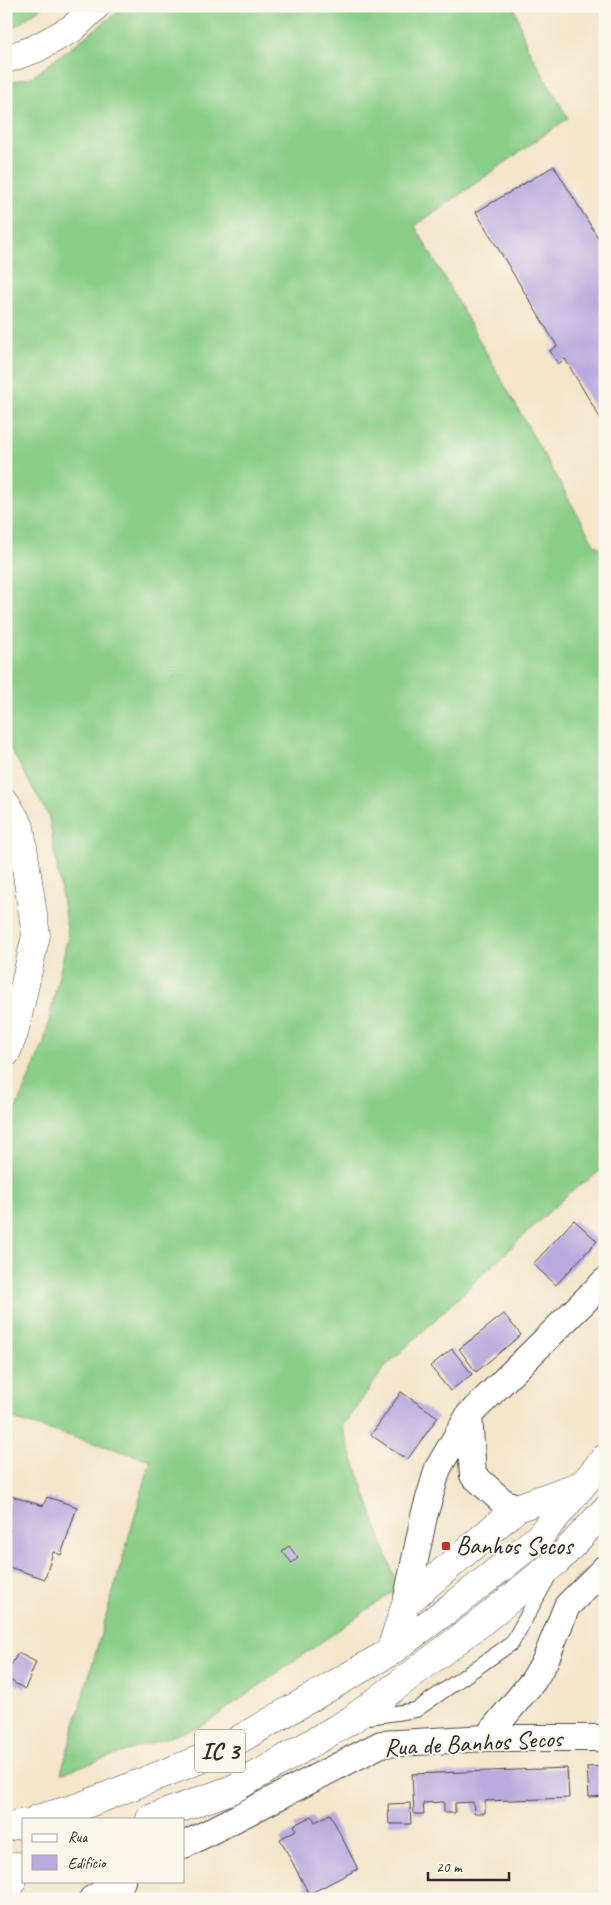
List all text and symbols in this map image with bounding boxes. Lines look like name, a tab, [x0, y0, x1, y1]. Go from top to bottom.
place label: Banhos Secos	[456, 1530, 575, 1562]
marker: Banhos Secos	[440, 1540, 452, 1552]
street label: Rua de Banhos Secos	[383, 1722, 565, 1764]
road number: IC 3	[195, 1730, 245, 1772]
legend	[22, 1818, 185, 1882]
text: Rua	[68, 1828, 88, 1847]
scale bar	[428, 1850, 510, 1882]
text: Edifício	[68, 1854, 107, 1873]
text: 20 m	[436, 1858, 463, 1877]

